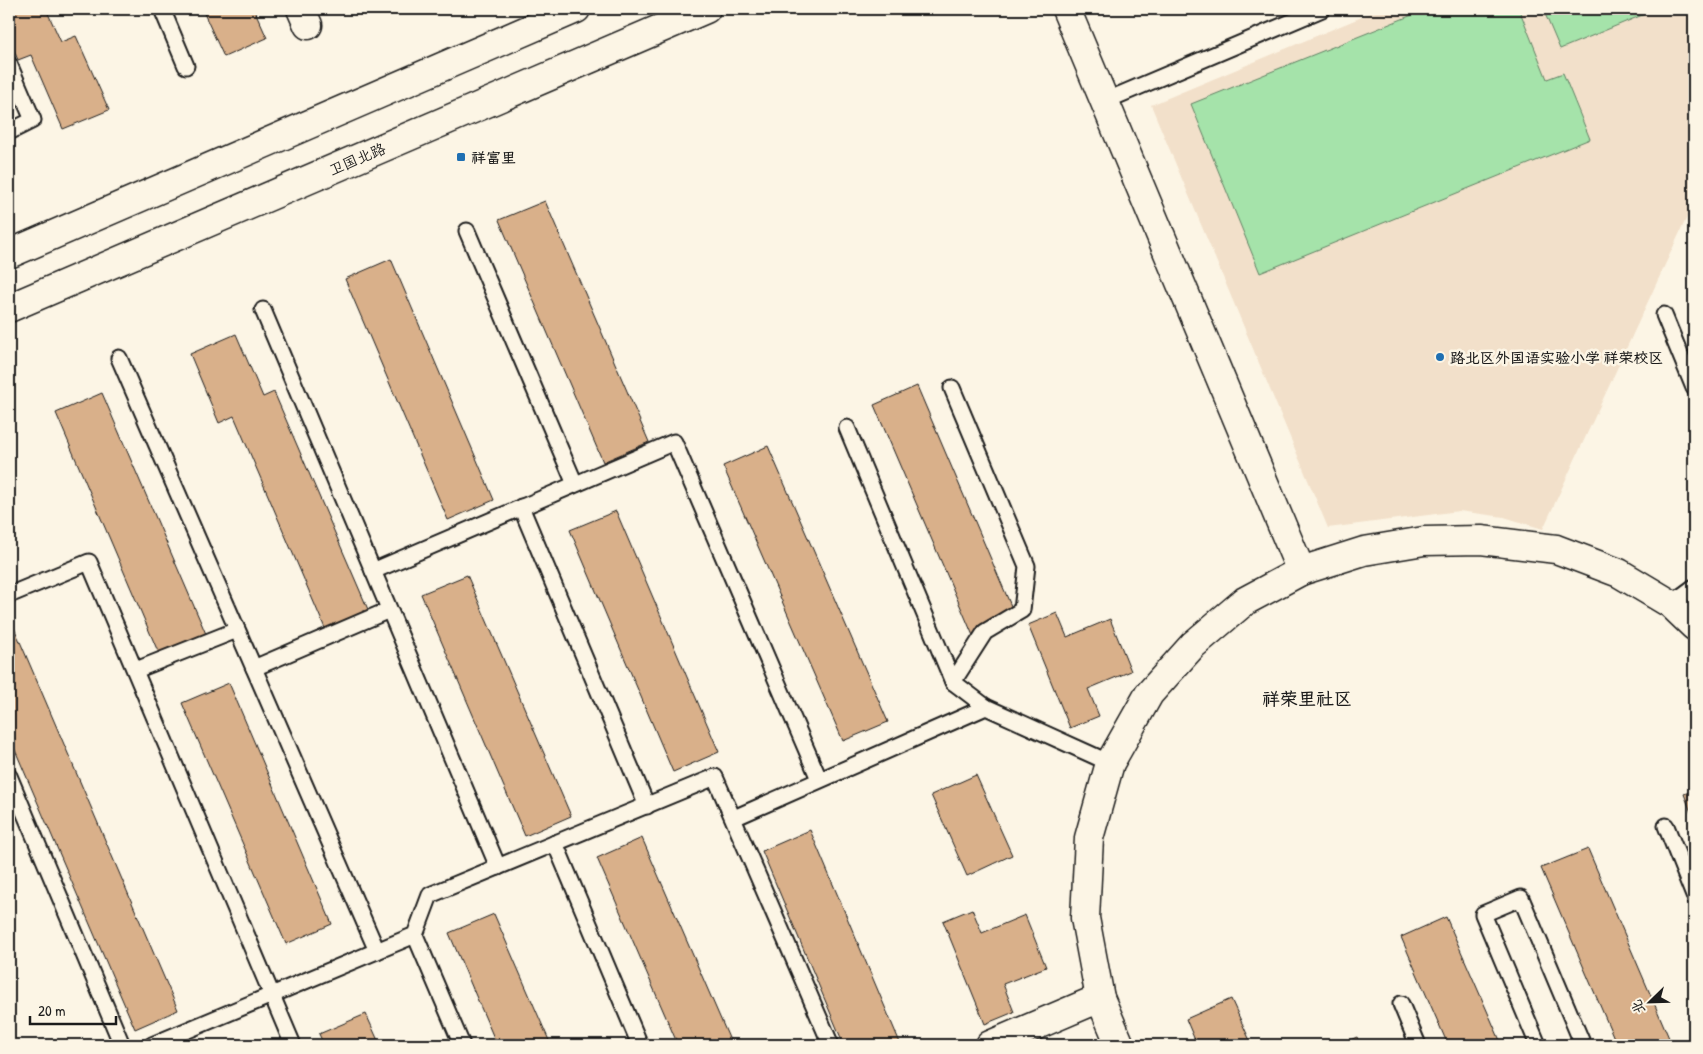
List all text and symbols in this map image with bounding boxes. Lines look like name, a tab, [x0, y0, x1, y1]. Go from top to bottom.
street label: 卫国北路	[325, 138, 389, 180]
place label: 祥富里	[471, 147, 516, 168]
marker: 祥富里	[455, 151, 467, 163]
place label: 路北区外国语实验小学 祥荣校区	[1450, 347, 1663, 368]
marker: 路北区外国语实验小学 祥荣校区	[1434, 351, 1446, 363]
district label: 祥荣里社区	[1262, 686, 1352, 711]
north arrow	[1626, 976, 1676, 1026]
scale bar	[30, 994, 116, 1026]
text: 北	[1626, 997, 1649, 1017]
text: 20 m	[38, 1000, 65, 1021]

